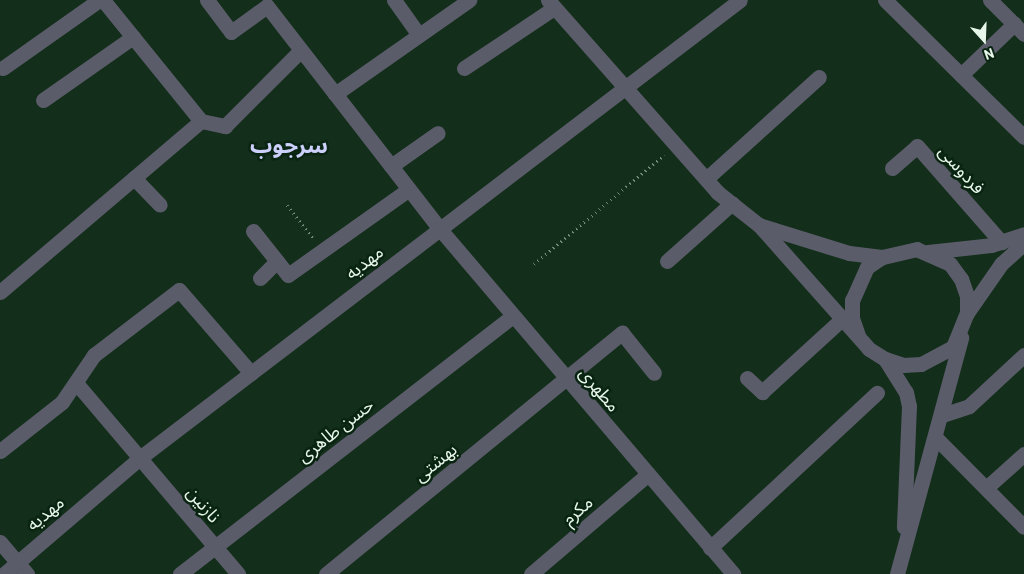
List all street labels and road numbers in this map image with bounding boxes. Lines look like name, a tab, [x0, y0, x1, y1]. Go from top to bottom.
street label: فردوسی	[934, 140, 990, 198]
street label: مهدیه	[341, 240, 387, 284]
street label: مطهری	[575, 362, 625, 416]
street label: حسن طاهری	[292, 393, 378, 467]
street label: بهشتی	[409, 438, 461, 486]
street label: نازنین	[183, 481, 225, 527]
street label: مهدیه	[22, 491, 68, 535]
street label: مکرم	[557, 491, 597, 529]

